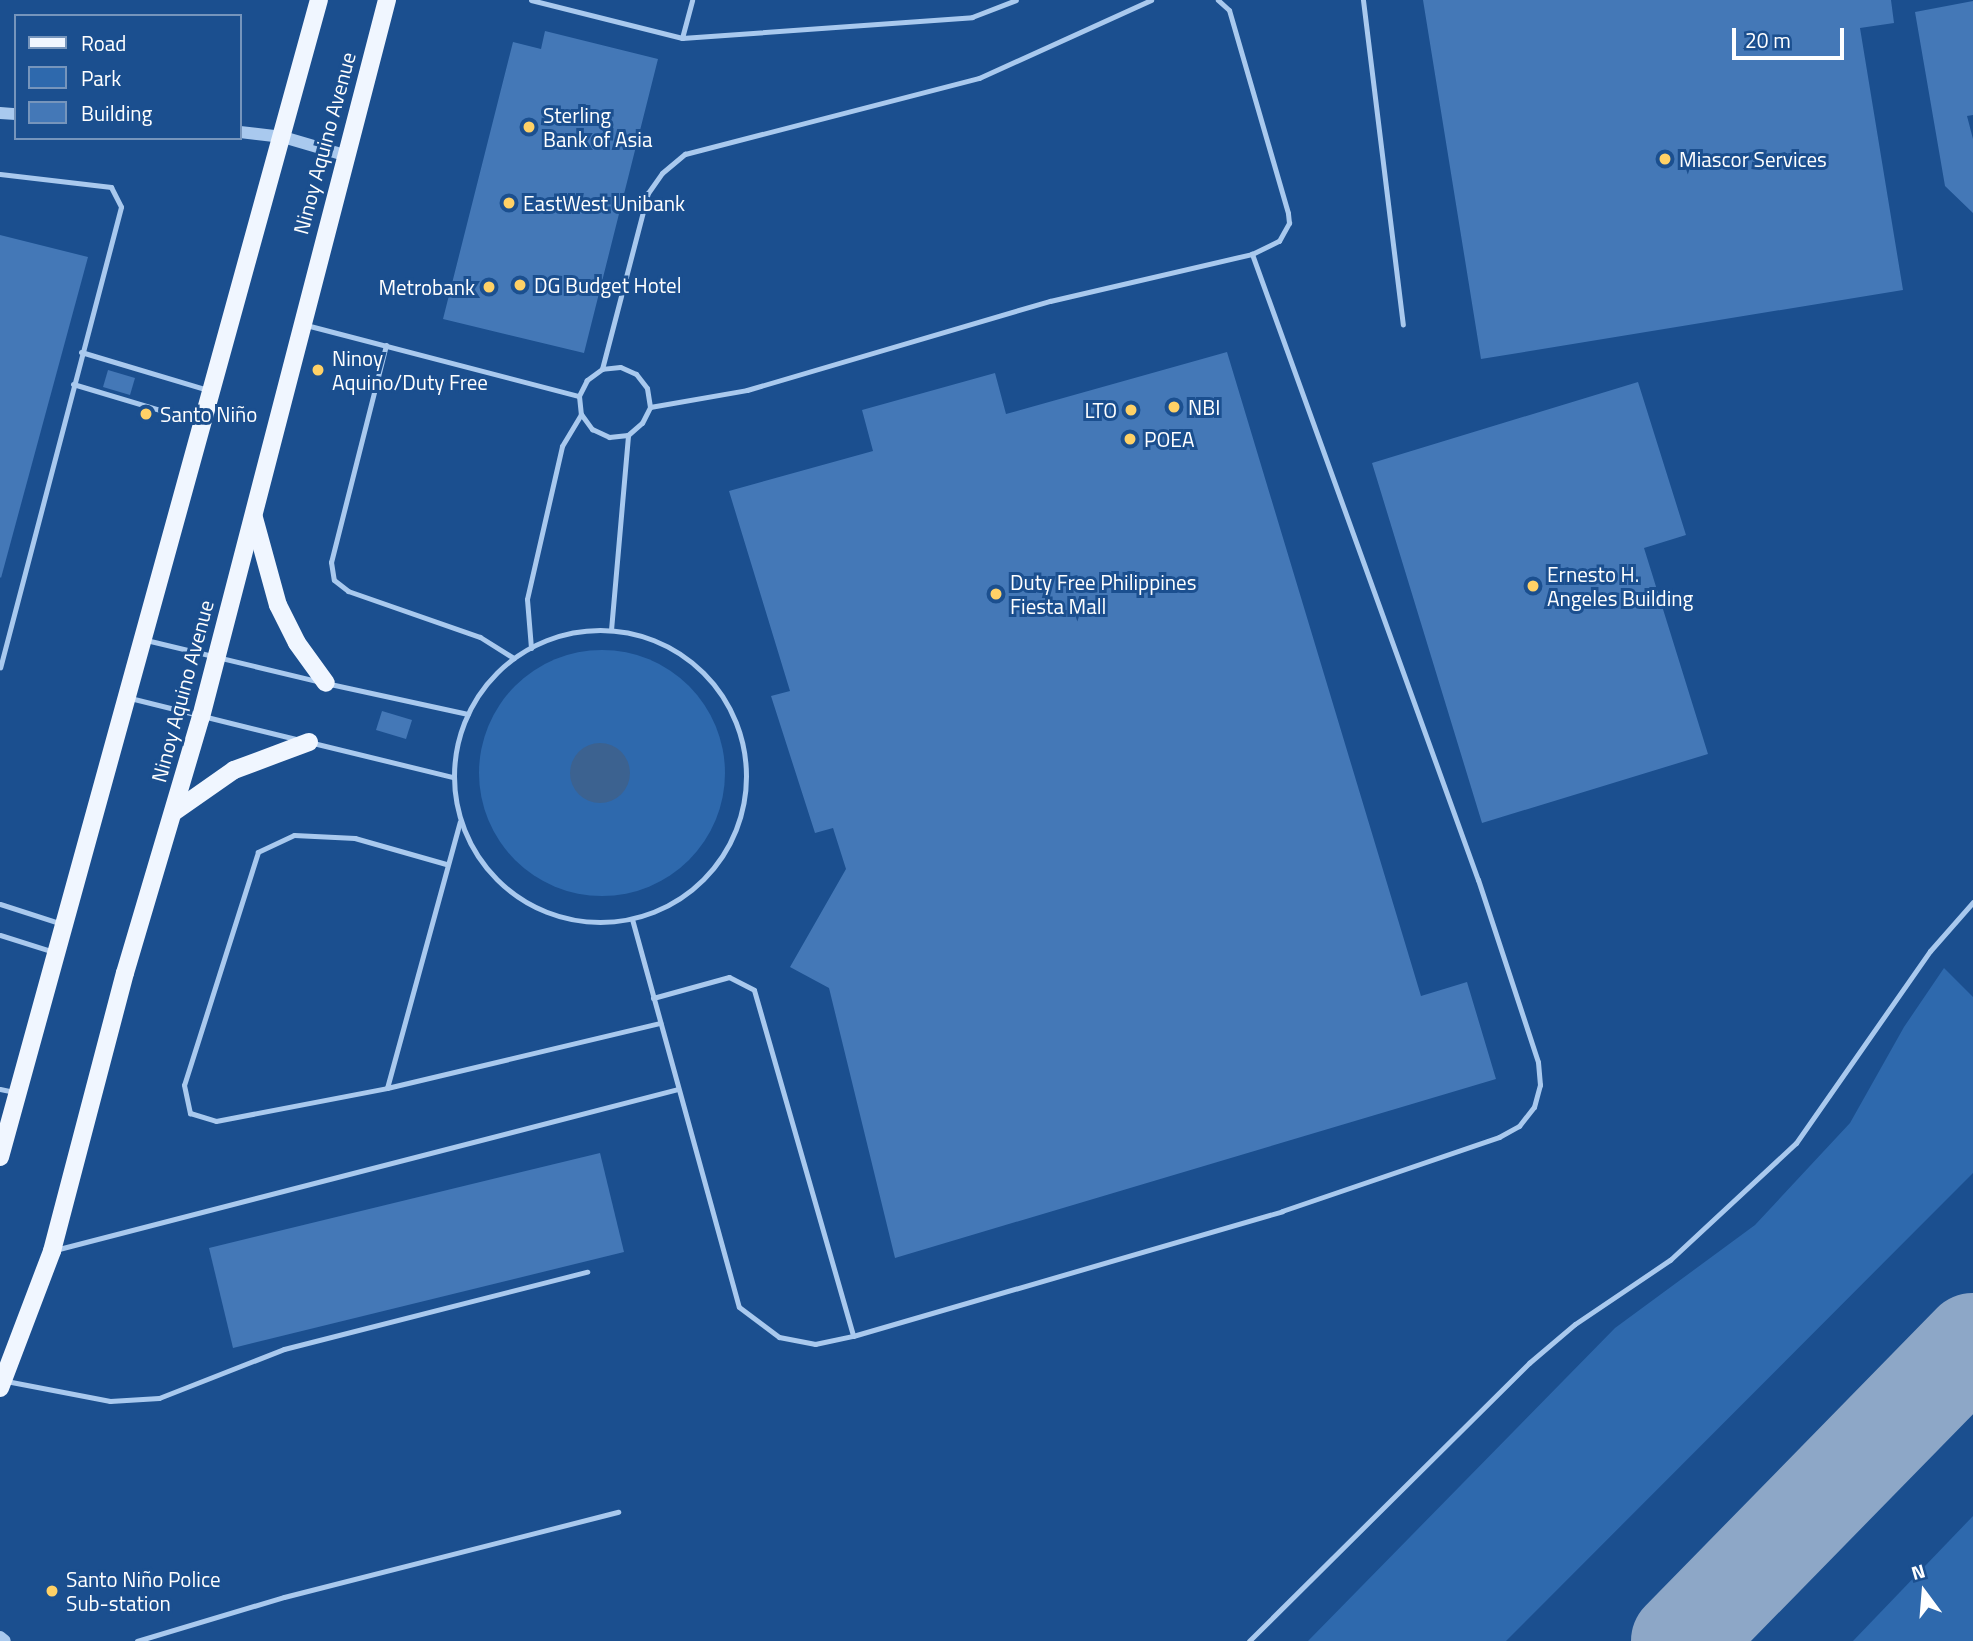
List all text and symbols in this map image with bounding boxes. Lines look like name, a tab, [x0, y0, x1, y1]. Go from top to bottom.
legend	[14, 14, 242, 140]
scale bar	[1735, 14, 1847, 58]
text: 20 m	[1745, 24, 1791, 56]
text: Road	[81, 27, 126, 59]
street label: Ninoy Aquino Avenue	[288, 49, 360, 237]
text: Park	[81, 62, 121, 94]
text: Building	[81, 97, 152, 129]
place label: Sterling Bank of Asia	[543, 102, 652, 152]
marker: Sterling Bank of Asia	[521, 119, 537, 135]
place label: Miascor Services	[1679, 146, 1827, 172]
marker: Miascor Services	[1657, 151, 1673, 167]
place label: EastWest Unibank	[523, 190, 685, 216]
marker: EastWest Unibank	[501, 195, 517, 211]
place label: DG Budget Hotel	[534, 272, 682, 298]
place label: Metrobank	[379, 274, 475, 300]
marker: DG Budget Hotel	[512, 277, 528, 293]
marker: Metrobank	[481, 279, 497, 295]
place label: Ninoy Aquino/Duty Free	[332, 345, 488, 395]
marker: Ninoy Aquino/Duty Free	[310, 362, 326, 378]
place label: NBI	[1188, 394, 1220, 420]
place label: LTO	[1084, 397, 1117, 423]
marker: NBI	[1166, 399, 1182, 415]
place label: Santo Niño	[160, 401, 257, 427]
marker: LTO	[1123, 402, 1139, 418]
marker: Santo Niño	[138, 406, 154, 422]
place label: POEA	[1144, 426, 1194, 452]
marker: POEA	[1122, 431, 1138, 447]
place label: Ernesto H. Angeles Building	[1547, 561, 1693, 611]
place label: Duty Free Philippines Fiesta Mall	[1010, 569, 1196, 619]
marker: Ernesto H. Angeles Building	[1525, 578, 1541, 594]
marker: Duty Free Philippines Fiesta Mall	[988, 586, 1004, 602]
street label: Ninoy Aquino Avenue	[146, 597, 218, 785]
text: N	[1908, 1556, 1928, 1587]
north arrow	[1889, 1557, 1959, 1627]
place label: Santo Niño Police Sub-station	[66, 1566, 221, 1616]
marker: Santo Niño Police Sub-station	[44, 1583, 60, 1599]

